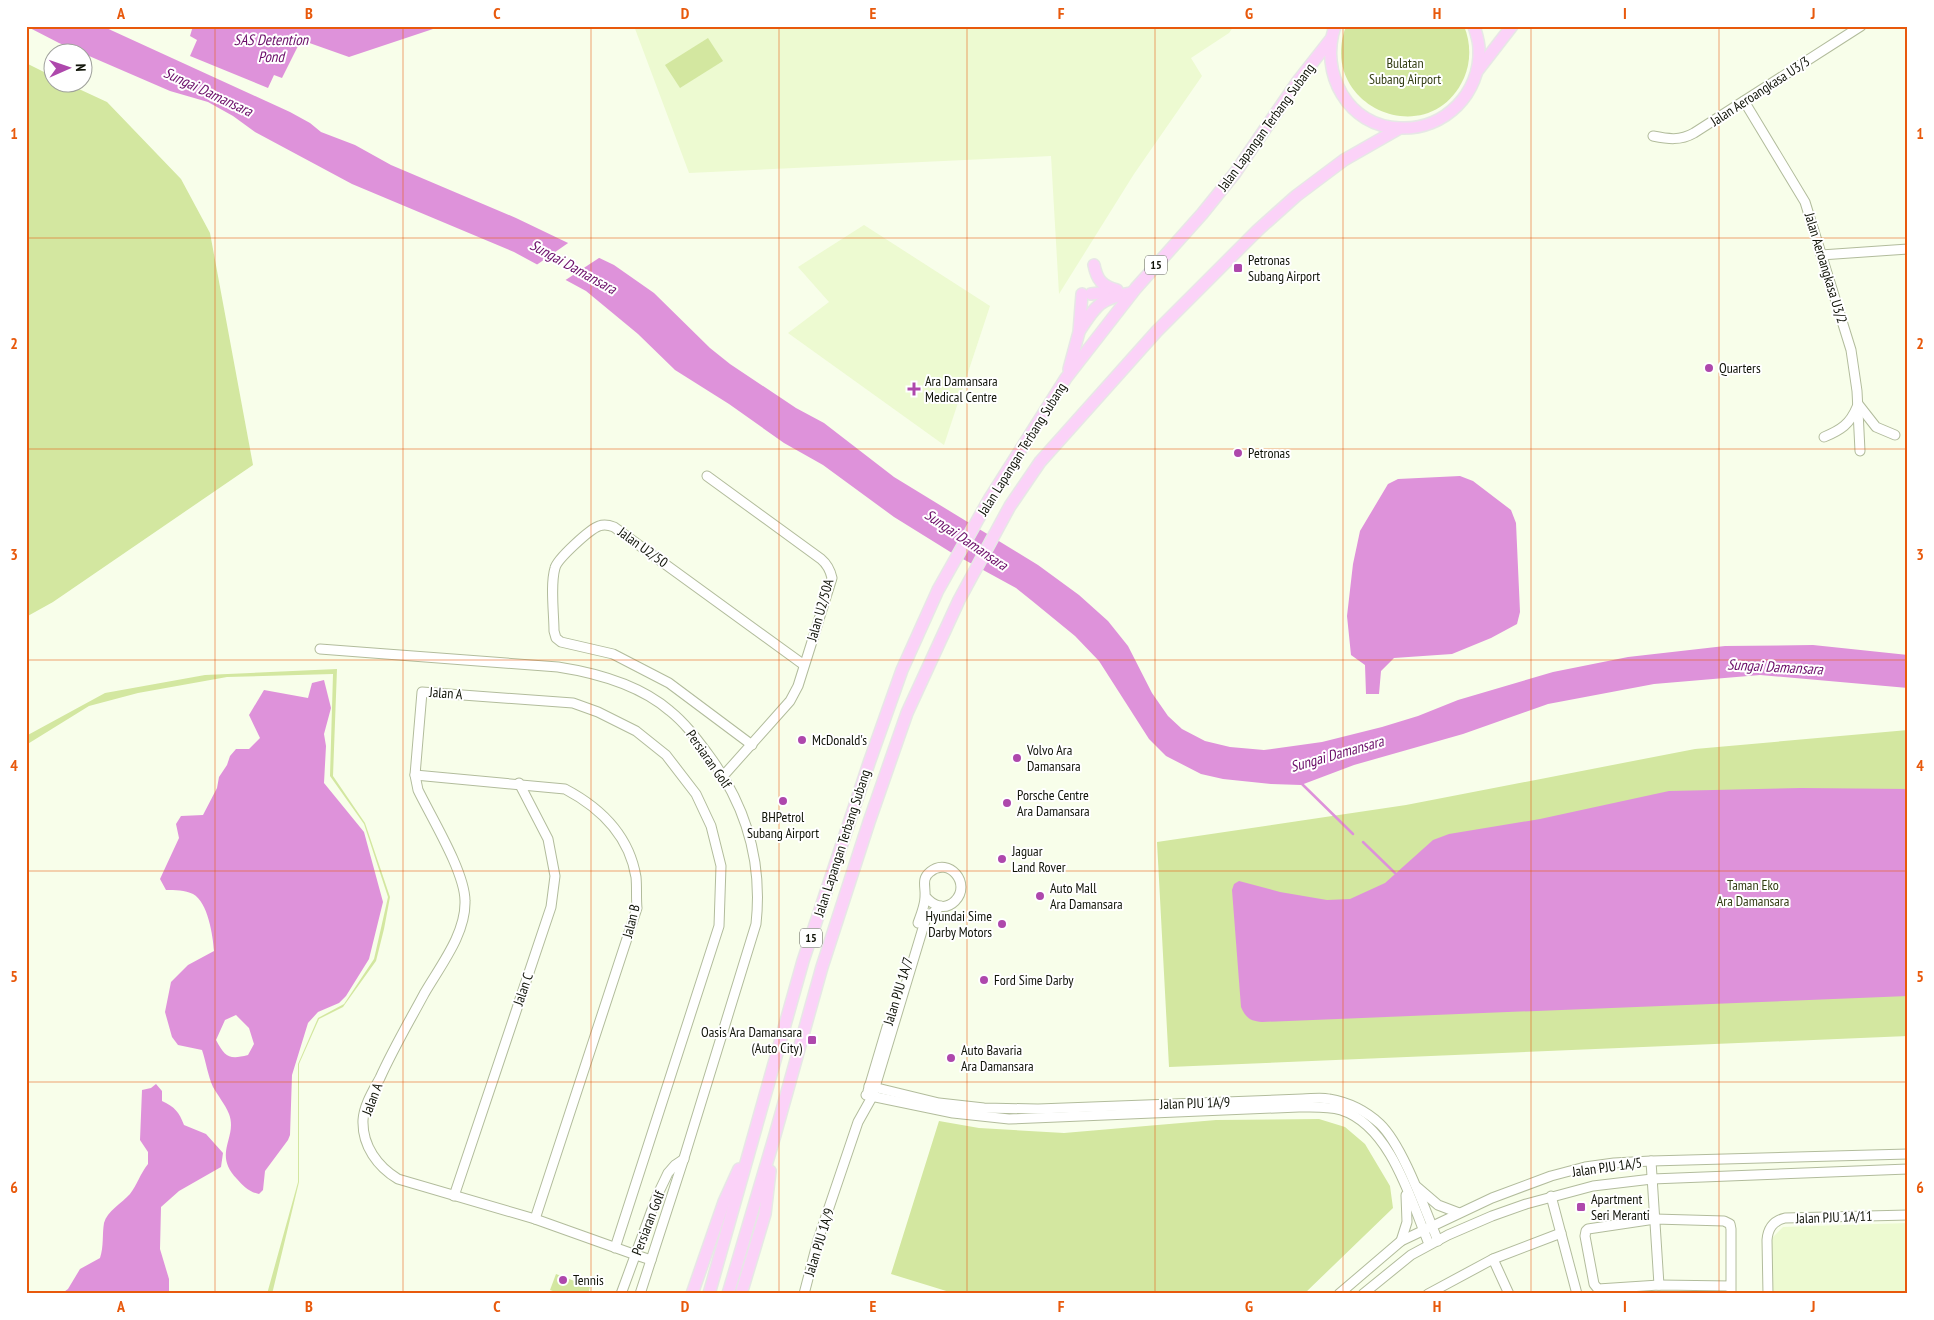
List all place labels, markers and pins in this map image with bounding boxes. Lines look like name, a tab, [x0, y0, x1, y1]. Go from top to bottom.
place label: Petronas Subang Airport	[1248, 251, 1320, 285]
marker: Petronas Subang Airport	[1232, 262, 1244, 274]
place label: Quarters	[1719, 359, 1761, 377]
marker: Quarters	[1703, 362, 1715, 374]
place label: Ara Damansara Medical Centre	[925, 372, 998, 406]
marker: Ara Damansara Medical Centre	[907, 382, 921, 396]
place label: Petronas	[1248, 444, 1290, 462]
marker: Petronas	[1232, 447, 1244, 459]
place label: McDonald's	[812, 731, 867, 749]
marker: McDonald's	[796, 734, 808, 746]
place label: Volvo Ara Damansara	[1026, 741, 1081, 775]
marker: Volvo Ara Damansara	[1011, 752, 1023, 764]
place label: Porsche Centre Ara Damansara	[1017, 786, 1090, 820]
marker: BHPetrol Subang Airport	[777, 795, 789, 807]
marker: Porsche Centre Ara Damansara	[1001, 797, 1013, 809]
place label: BHPetrol Subang Airport	[747, 808, 819, 842]
place label: Jaguar Land Rover	[1011, 842, 1066, 876]
marker: Jaguar Land Rover	[996, 853, 1008, 865]
place label: Auto Mall Ara Damansara	[1050, 879, 1123, 913]
marker: Auto Mall Ara Damansara	[1034, 890, 1046, 902]
place label: Hyundai Sime Darby Motors	[925, 907, 992, 941]
marker: Hyundai Sime Darby Motors	[996, 918, 1008, 930]
place label: Ford Sime Darby	[994, 971, 1074, 989]
marker: Ford Sime Darby	[978, 974, 990, 986]
place label: Oasis Ara Damansara (Auto City)	[701, 1023, 803, 1057]
marker: Oasis Ara Damansara (Auto City)	[806, 1034, 818, 1046]
place label: Auto Bavaria Ara Damansara	[961, 1041, 1034, 1075]
marker: Auto Bavaria Ara Damansara	[945, 1052, 957, 1064]
place label: Apartment Seri Meranti	[1591, 1190, 1650, 1224]
marker: Apartment Seri Meranti	[1575, 1201, 1587, 1213]
place label: Tennis	[573, 1271, 604, 1289]
marker: Tennis	[557, 1274, 569, 1286]

